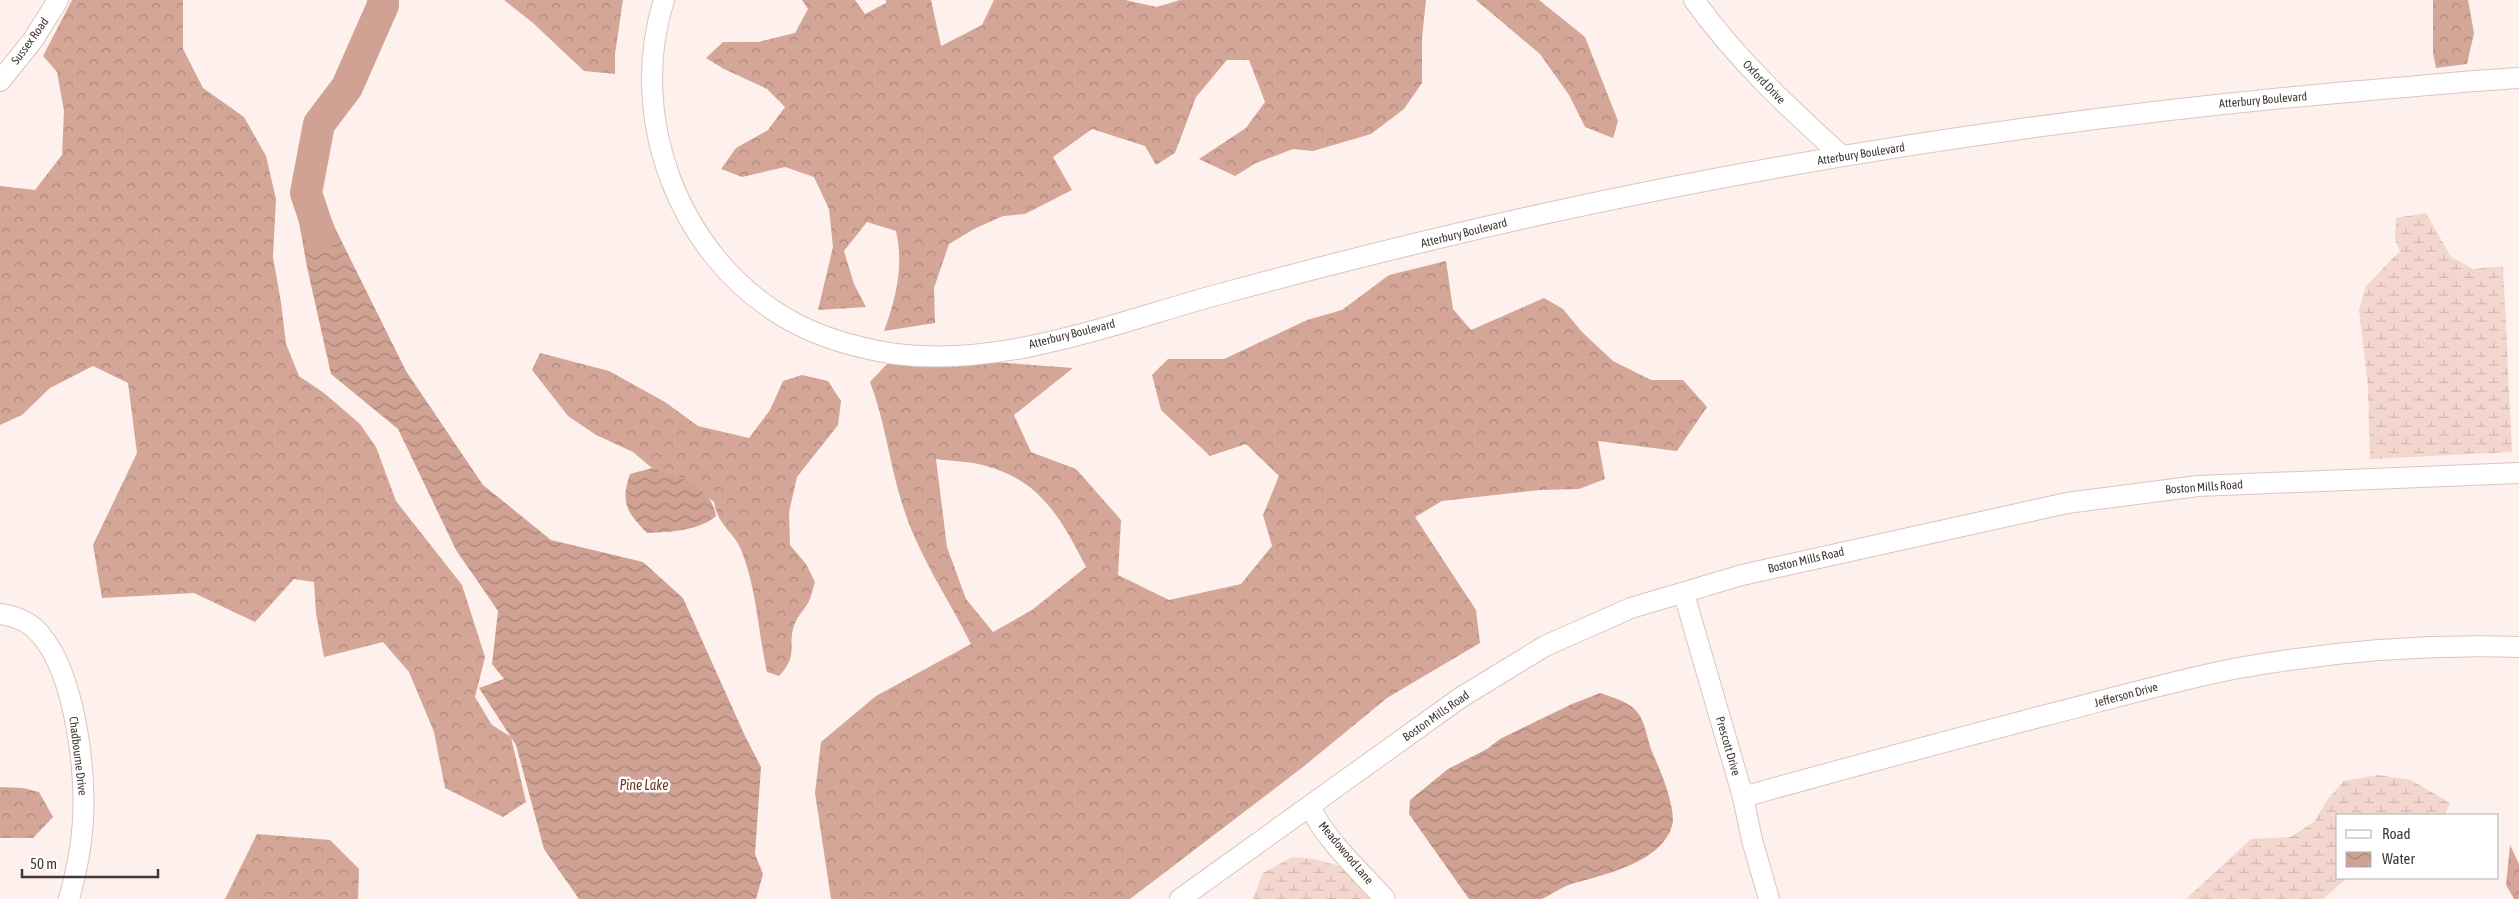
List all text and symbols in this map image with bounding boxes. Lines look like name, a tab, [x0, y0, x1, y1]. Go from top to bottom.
street label: Sussex Road	[8, 15, 52, 67]
street label: Oxford Drive	[1740, 57, 1788, 107]
street label: Atterbury Boulevard	[2218, 89, 2308, 111]
street label: Atterbury Boulevard	[1816, 140, 1906, 168]
street label: Atterbury Boulevard	[1419, 216, 1509, 250]
street label: Atterbury Boulevard	[1027, 317, 1117, 351]
street label: Boston Mills Road	[2165, 477, 2243, 497]
street label: Boston Mills Road	[1766, 544, 1846, 576]
street label: Jefferson Drive	[2093, 680, 2159, 710]
street label: Boston Mills Road	[1400, 688, 1472, 744]
street label: Prescott Drive	[1713, 715, 1743, 777]
street label: Chadbourne Drive	[66, 716, 90, 796]
water label: Pine Lake	[619, 777, 669, 793]
legend	[2336, 814, 2499, 879]
street label: Meadowood Lane	[1316, 819, 1376, 887]
text: Road	[2382, 825, 2411, 842]
scale bar	[22, 846, 159, 878]
text: Water	[2382, 850, 2415, 867]
text: 50 m	[30, 855, 57, 872]

